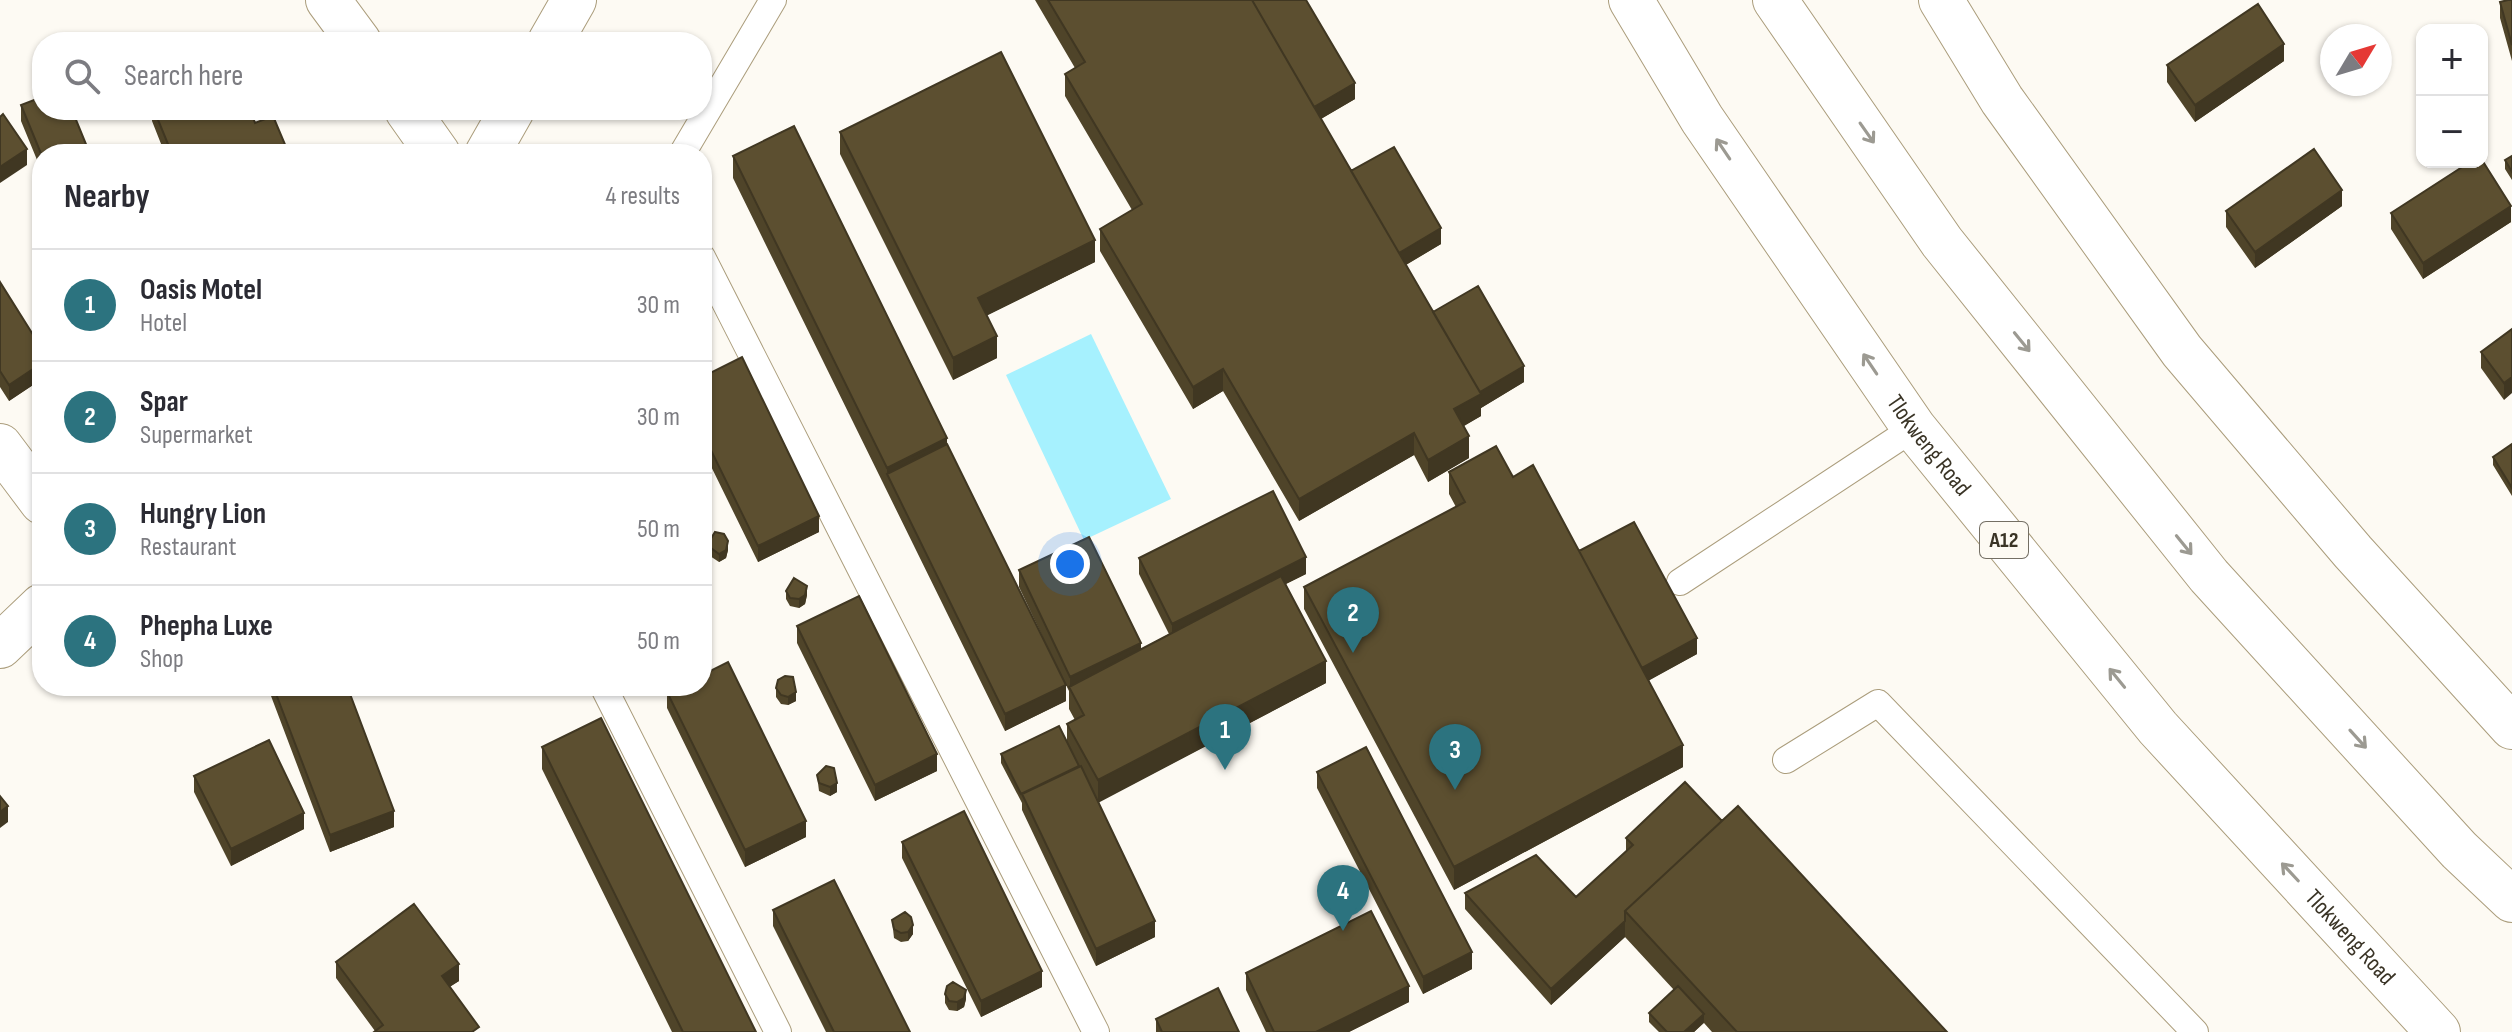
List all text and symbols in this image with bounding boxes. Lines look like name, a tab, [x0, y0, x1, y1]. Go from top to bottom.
north arrow	[2320, 24, 2392, 96]
map controls	[2416, 24, 2488, 168]
button: +	[2416, 24, 2488, 96]
search box	[32, 32, 712, 120]
icon: search	[60, 54, 104, 98]
text: Search here	[124, 58, 243, 94]
button: −	[2416, 96, 2488, 168]
one-way arrow	[1859, 122, 1875, 144]
one-way arrow	[1715, 139, 1731, 161]
text: Nearby	[64, 176, 150, 217]
text: 4 results	[605, 181, 680, 212]
text: Oasis Motel	[140, 272, 262, 308]
text: 1	[85, 290, 95, 321]
text: 30 m	[637, 290, 680, 321]
text: Hotel	[140, 308, 187, 339]
one-way arrow	[2013, 331, 2031, 352]
one-way arrow	[1862, 354, 1878, 376]
text: Spar	[140, 384, 188, 420]
street label: Tlokweng Road	[1881, 389, 1977, 501]
text: 2	[84, 402, 96, 433]
text: 30 m	[637, 402, 680, 433]
text: Supermarket	[140, 420, 253, 451]
text: Hungry Lion	[140, 496, 266, 532]
text: 3	[84, 514, 96, 545]
text: 50 m	[637, 514, 680, 545]
road number: A12	[1980, 522, 2028, 558]
text: Restaurant	[140, 532, 236, 563]
one-way arrow	[2176, 534, 2193, 555]
your location	[1050, 544, 1090, 584]
pin: 2	[1327, 587, 1379, 653]
text: Phepha Luxe	[140, 608, 273, 644]
text: 4	[84, 626, 96, 657]
text: 50 m	[637, 626, 680, 657]
text: Shop	[140, 644, 184, 675]
one-way arrow	[2108, 668, 2126, 689]
pin: 1	[1199, 704, 1251, 770]
pin: 3	[1429, 724, 1481, 790]
one-way arrow	[2348, 729, 2367, 749]
one-way arrow	[2281, 862, 2300, 882]
pin: 4	[1317, 865, 1369, 931]
street label: Tlokweng Road	[2299, 883, 2402, 991]

